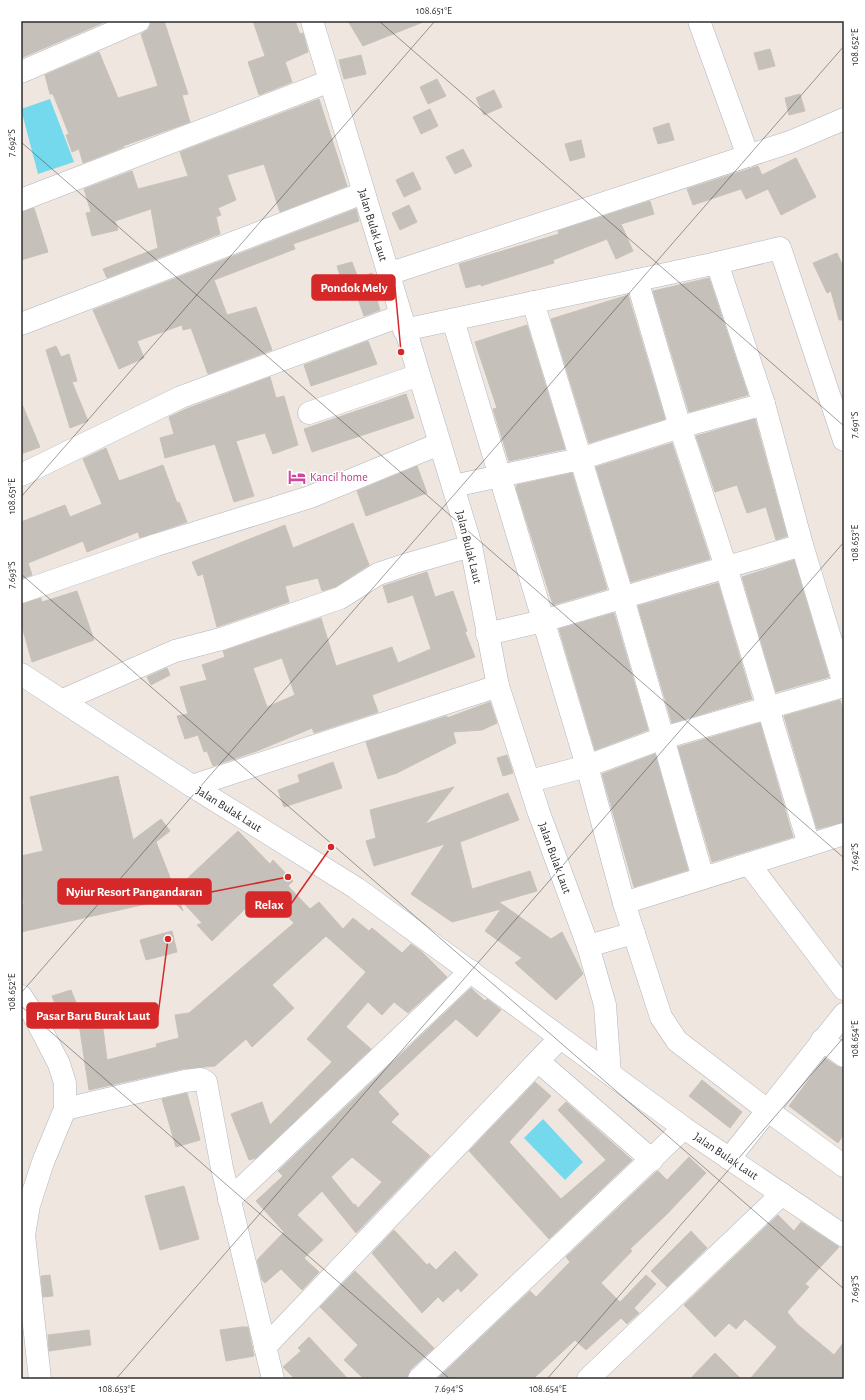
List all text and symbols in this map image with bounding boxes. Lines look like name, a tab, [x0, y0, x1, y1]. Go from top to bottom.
text: 108.651°E	[416, 6, 452, 16]
text: 108.652°E	[850, 28, 860, 65]
text: 7.692°S	[7, 129, 17, 157]
street label: Jalan Bulak Laut	[356, 188, 390, 263]
callout: Pondok Mely	[312, 275, 395, 300]
text: Pondok Mely	[320, 282, 388, 295]
text: 7.691°S	[850, 411, 860, 438]
hotel icon: Kancil home	[287, 467, 307, 487]
place label: Kancil home	[310, 471, 368, 483]
text: 108.651°E	[7, 478, 17, 514]
street label: Jalan Bulak Laut	[454, 509, 484, 585]
text: 108.653°E	[850, 525, 860, 561]
text: 7.693°S	[7, 561, 17, 589]
street label: Jalan Bulak Laut	[194, 784, 264, 834]
street label: Jalan Bulak Laut	[537, 821, 573, 895]
text: 7.692°S	[850, 843, 860, 871]
callout: Nyiur Resort Pangandaran	[58, 879, 211, 904]
text: Nyiur Resort Pangandaran	[66, 886, 202, 899]
callout: Relax	[246, 892, 291, 917]
text: Relax	[255, 899, 284, 912]
text: 108.652°E	[7, 973, 17, 1010]
callout: Pasar Baru Burak Laut	[27, 1003, 158, 1028]
text: Pasar Baru Burak Laut	[36, 1010, 151, 1023]
text: 108.654°E	[850, 1020, 860, 1058]
street label: Jalan Bulak Laut	[692, 1130, 760, 1182]
text: 7.693°S	[850, 1275, 860, 1303]
text: 108.653°E	[99, 1384, 135, 1394]
text: 7.694°S	[435, 1384, 463, 1394]
text: 108.654°E	[529, 1384, 567, 1394]

